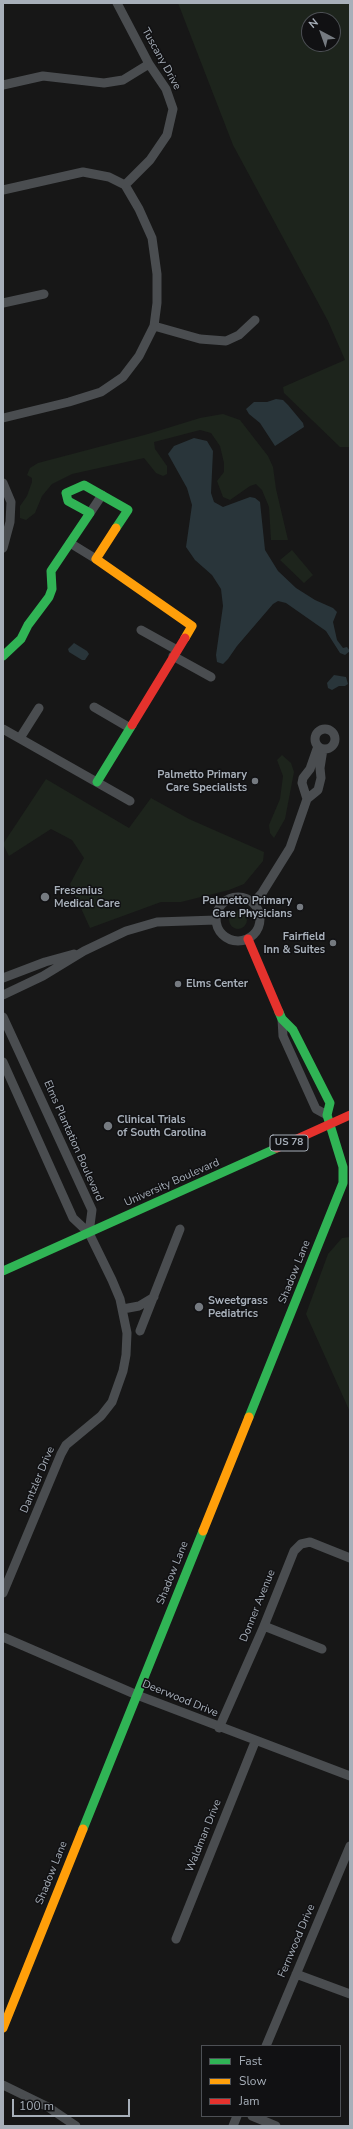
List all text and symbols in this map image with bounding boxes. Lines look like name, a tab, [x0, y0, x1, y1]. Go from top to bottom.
north arrow	[301, 12, 341, 52]
text: N	[305, 15, 321, 32]
street label: Tuscany Drive	[139, 26, 183, 92]
place label: Palmetto Primary Care Specialists	[157, 768, 247, 794]
marker: Palmetto Primary Care Specialists	[250, 776, 260, 786]
place label: Fresenius Medical Care	[54, 884, 120, 910]
marker: Fresenius Medical Care	[39, 891, 51, 903]
place label: Palmetto Primary Care Physicians	[202, 894, 292, 920]
marker: Palmetto Primary Care Physicians	[295, 902, 305, 912]
place label: Fairfield Inn & Suites	[263, 930, 325, 956]
marker: Fairfield Inn & Suites	[328, 938, 338, 948]
place label: Elms Center	[186, 977, 248, 991]
marker: Elms Center	[173, 979, 183, 989]
street label: Elms Plantation Boulevard	[40, 1078, 106, 1204]
place label: Clinical Trials of South Carolina	[117, 1113, 206, 1139]
marker: Clinical Trials of South Carolina	[102, 1120, 114, 1132]
road number: US 78	[270, 1135, 308, 1151]
street label: University Boulevard	[122, 1156, 222, 1210]
street label: Shadow Lane	[276, 1238, 314, 1306]
place label: Sweetgrass Pediatrics	[208, 1294, 268, 1320]
marker: Sweetgrass Pediatrics	[193, 1301, 205, 1313]
street label: Dantzler Drive	[18, 1445, 58, 1515]
street label: Shadow Lane	[154, 1539, 192, 1607]
street label: Donner Avenue	[237, 1568, 279, 1644]
street label: Deerwood Drive	[140, 1678, 220, 1720]
street label: Waldman Drive	[183, 1798, 225, 1874]
street label: Shadow Lane	[33, 1839, 71, 1907]
street label: Fernwood Drive	[276, 1902, 318, 1980]
legend	[201, 2045, 341, 2117]
text: Fast	[239, 2053, 262, 2069]
text: Slow	[239, 2073, 267, 2089]
scale bar	[14, 2091, 132, 2117]
text: Jam	[239, 2093, 260, 2109]
text: 100 m	[19, 2098, 54, 2114]

